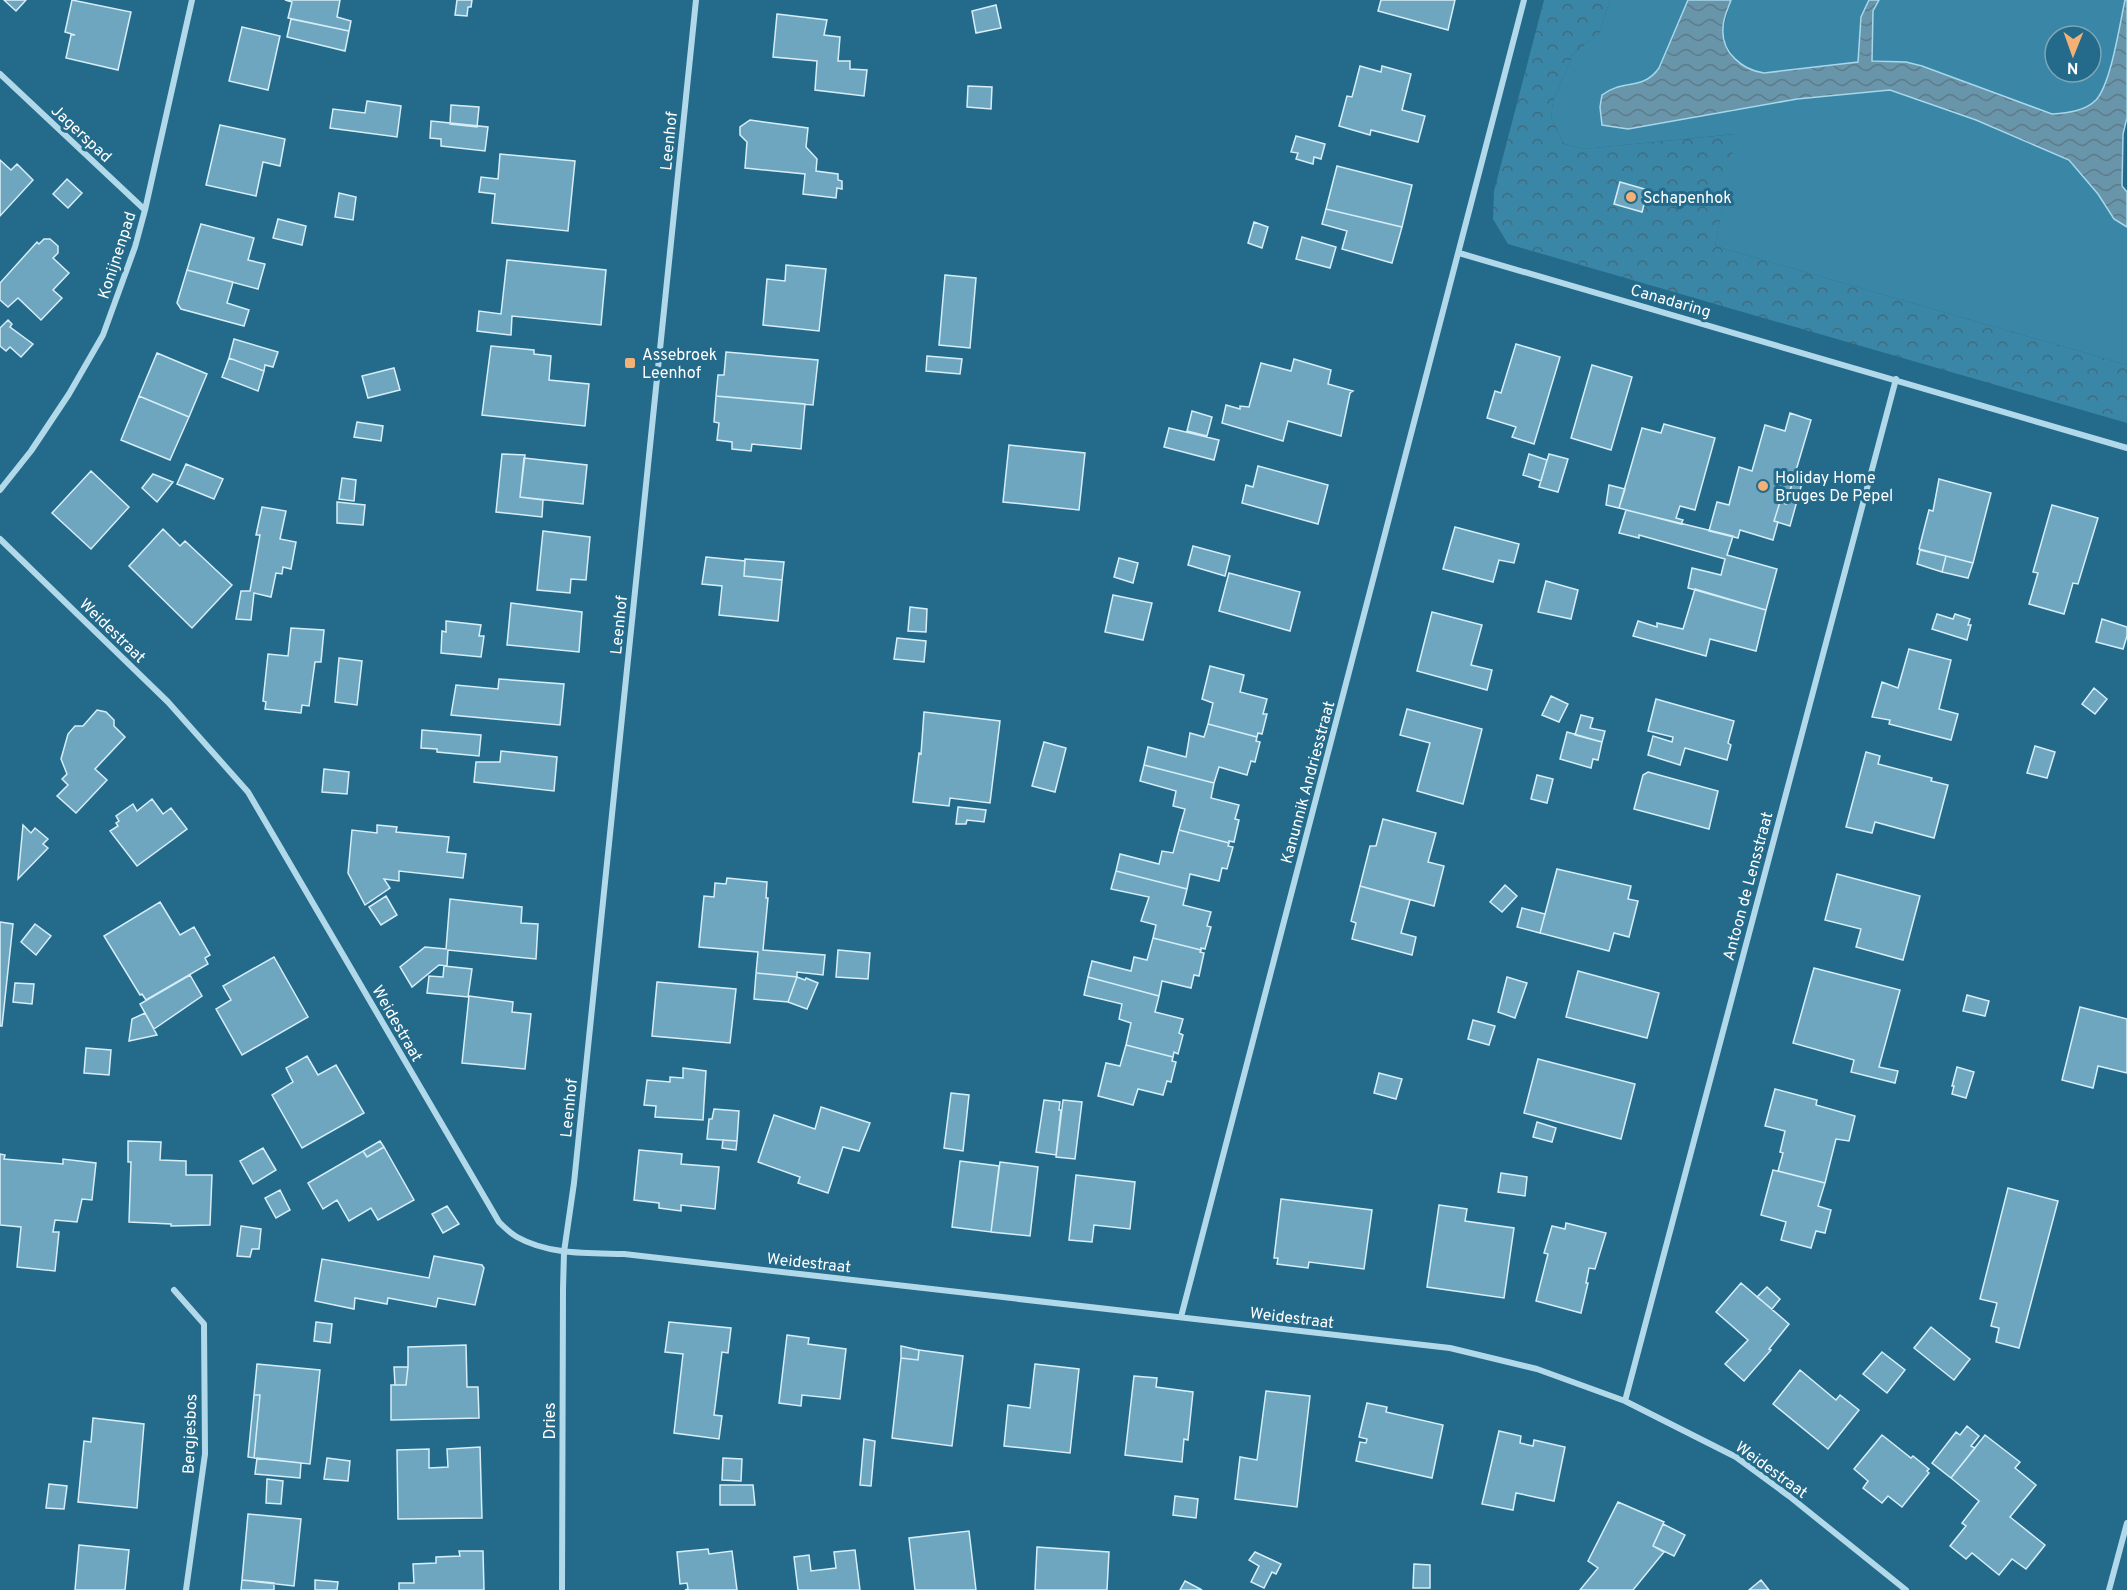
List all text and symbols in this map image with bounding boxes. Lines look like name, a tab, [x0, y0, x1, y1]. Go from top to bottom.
north arrow	[2043, 24, 2103, 84]
text: N	[2067, 57, 2079, 77]
street label: Jagerspad	[46, 101, 115, 168]
street label: Leenhof	[657, 110, 683, 172]
place label: Schapenhok	[1643, 189, 1732, 209]
marker: Schapenhok	[1624, 190, 1638, 204]
street label: Konijnenpad	[94, 209, 141, 302]
street label: Canadaring	[1628, 281, 1713, 323]
place label: Assebroek Leenhof	[642, 346, 717, 384]
marker: Assebroek Leenhof	[623, 356, 637, 370]
place label: Holiday Home Bruges De Pepel	[1775, 469, 1893, 507]
marker: Holiday Home Bruges De Pepel	[1756, 479, 1770, 493]
street label: Leenhof	[607, 594, 633, 656]
street label: Weidestraat	[74, 595, 149, 668]
street label: Kanunnik Andriesstraat	[1278, 699, 1340, 866]
street label: Antoon de Lensstraat	[1719, 810, 1778, 963]
street label: Weidestraat	[366, 982, 426, 1066]
street label: Leenhof	[557, 1077, 583, 1139]
street label: Weidestraat	[766, 1250, 852, 1278]
street label: Weidestraat	[1249, 1304, 1335, 1334]
street label: Bergjesbos	[180, 1394, 202, 1475]
street label: Dries	[541, 1402, 561, 1440]
street label: Weidestraat	[1731, 1438, 1811, 1504]

